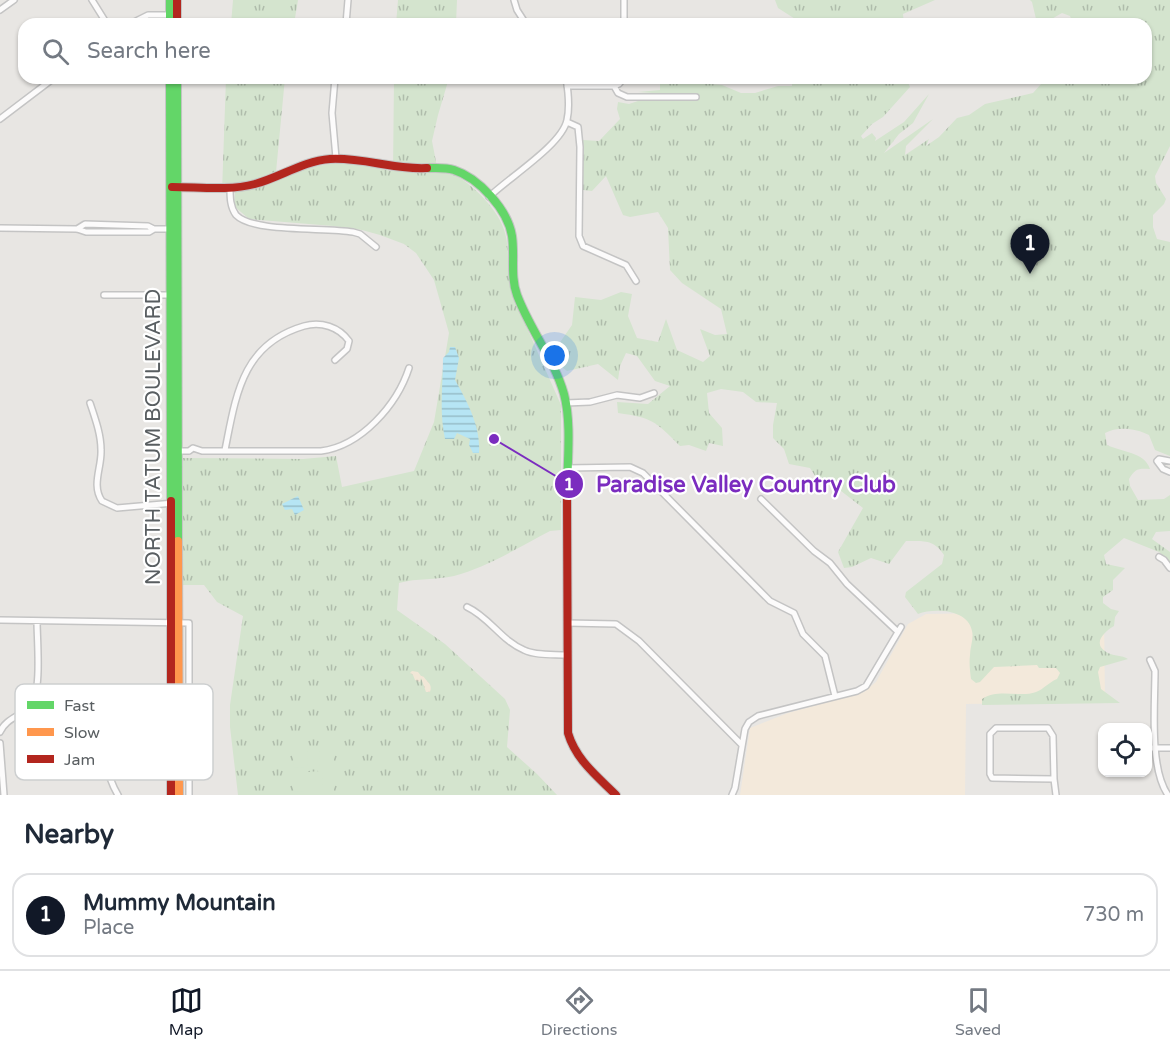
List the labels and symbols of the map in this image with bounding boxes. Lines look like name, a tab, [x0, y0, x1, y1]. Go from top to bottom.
pin: 1	[1010, 224, 1050, 274]
street label: NORTH TATUM BOULEVARD	[141, 289, 166, 585]
your location	[540, 341, 569, 370]
callout: Paradise Valley Country Club	[554, 464, 908, 504]
text: Paradise Valley Country Club	[596, 472, 896, 498]
text: 1	[563, 473, 575, 495]
legend	[15, 684, 213, 780]
text: Fast	[64, 696, 95, 716]
text: Slow	[64, 723, 100, 743]
text: Jam	[64, 750, 95, 770]

